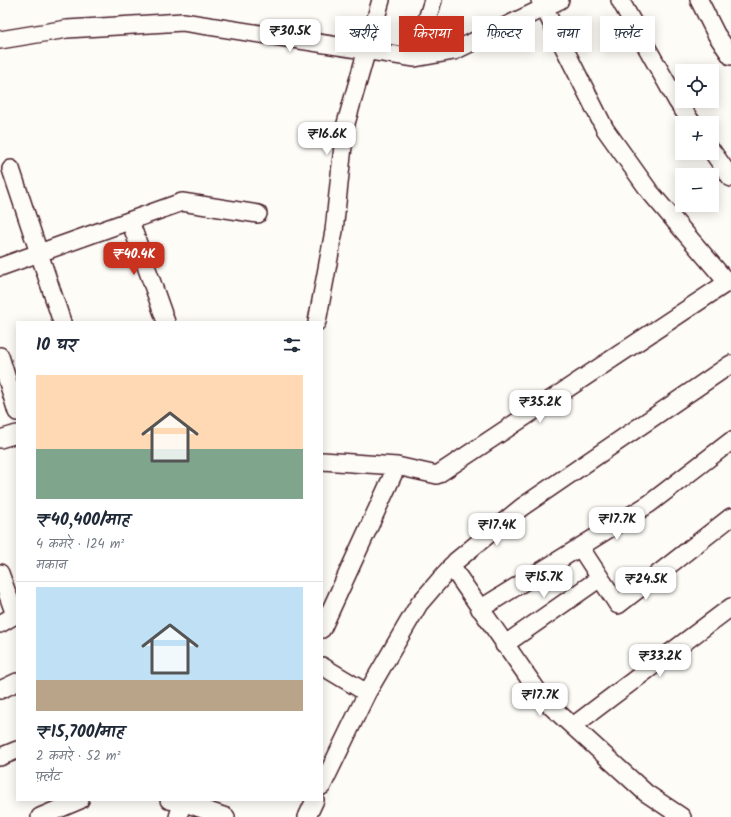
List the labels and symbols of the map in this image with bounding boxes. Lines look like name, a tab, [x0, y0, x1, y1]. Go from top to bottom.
pin: ₹30.5K	[257, 19, 323, 53]
pin: ₹16.6K	[294, 122, 360, 156]
pin: ₹40.4K	[101, 242, 167, 276]
pin: ₹35.2K	[507, 390, 573, 424]
pin: ₹17.7K	[584, 507, 650, 541]
pin: ₹17.4K	[464, 513, 530, 547]
pin: ₹15.7K	[511, 565, 577, 599]
pin: ₹24.5K	[613, 567, 679, 601]
pin: ₹33.2K	[627, 644, 693, 678]
pin: ₹17.7K	[507, 683, 573, 717]

